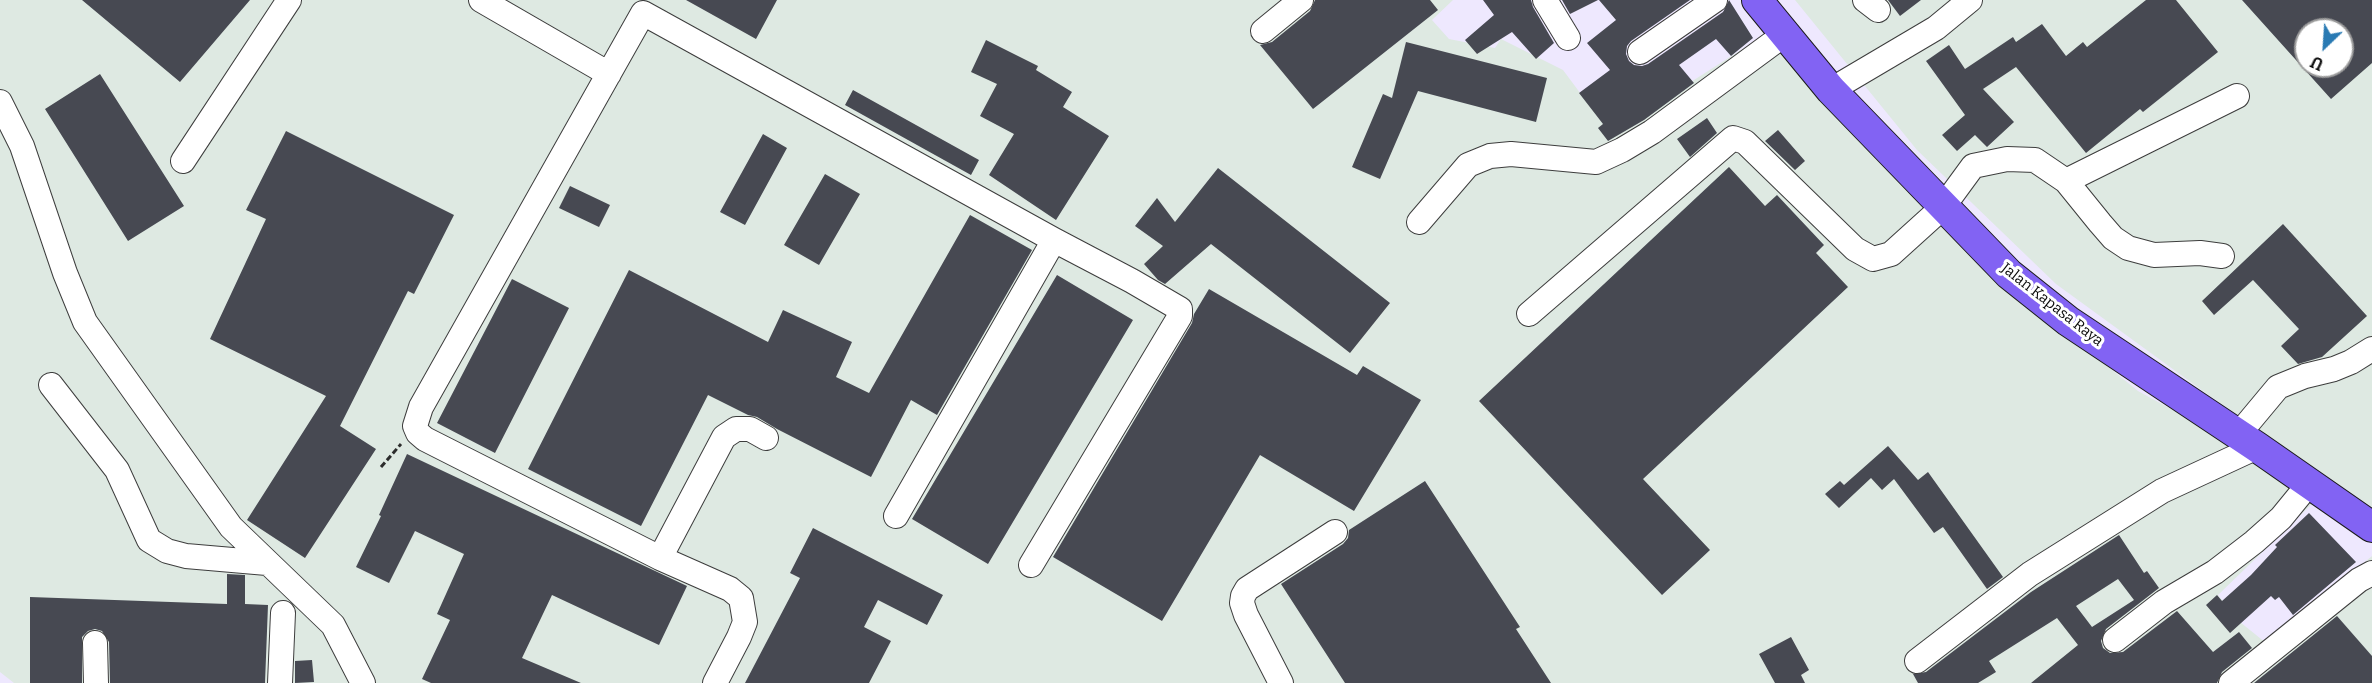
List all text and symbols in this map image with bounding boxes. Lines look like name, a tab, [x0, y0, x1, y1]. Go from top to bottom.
north arrow	[2294, 18, 2354, 78]
text: U	[2308, 52, 2326, 74]
street label: Jalan Kapasa Raya	[1997, 260, 2107, 350]

